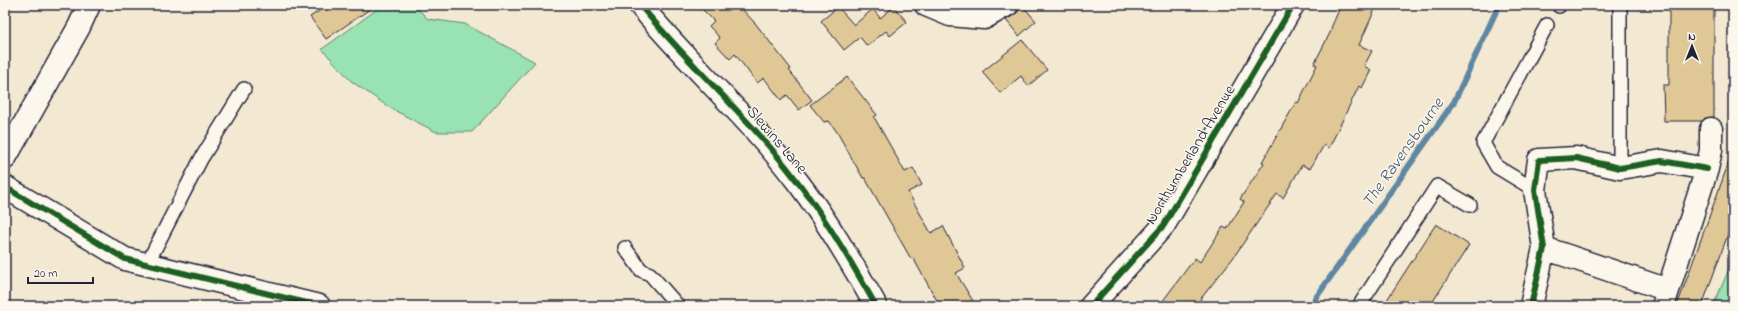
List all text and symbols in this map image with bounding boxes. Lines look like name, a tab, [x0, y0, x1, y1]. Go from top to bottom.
north arrow	[1672, 26, 1712, 66]
text: N	[1688, 29, 1696, 45]
street label: Northumberland Avenue	[1139, 80, 1242, 229]
water label: The Ravensbourne	[1356, 92, 1451, 213]
street label: Slewins Lane	[740, 101, 813, 180]
scale bar	[28, 259, 93, 285]
text: 20 m	[34, 265, 57, 283]

